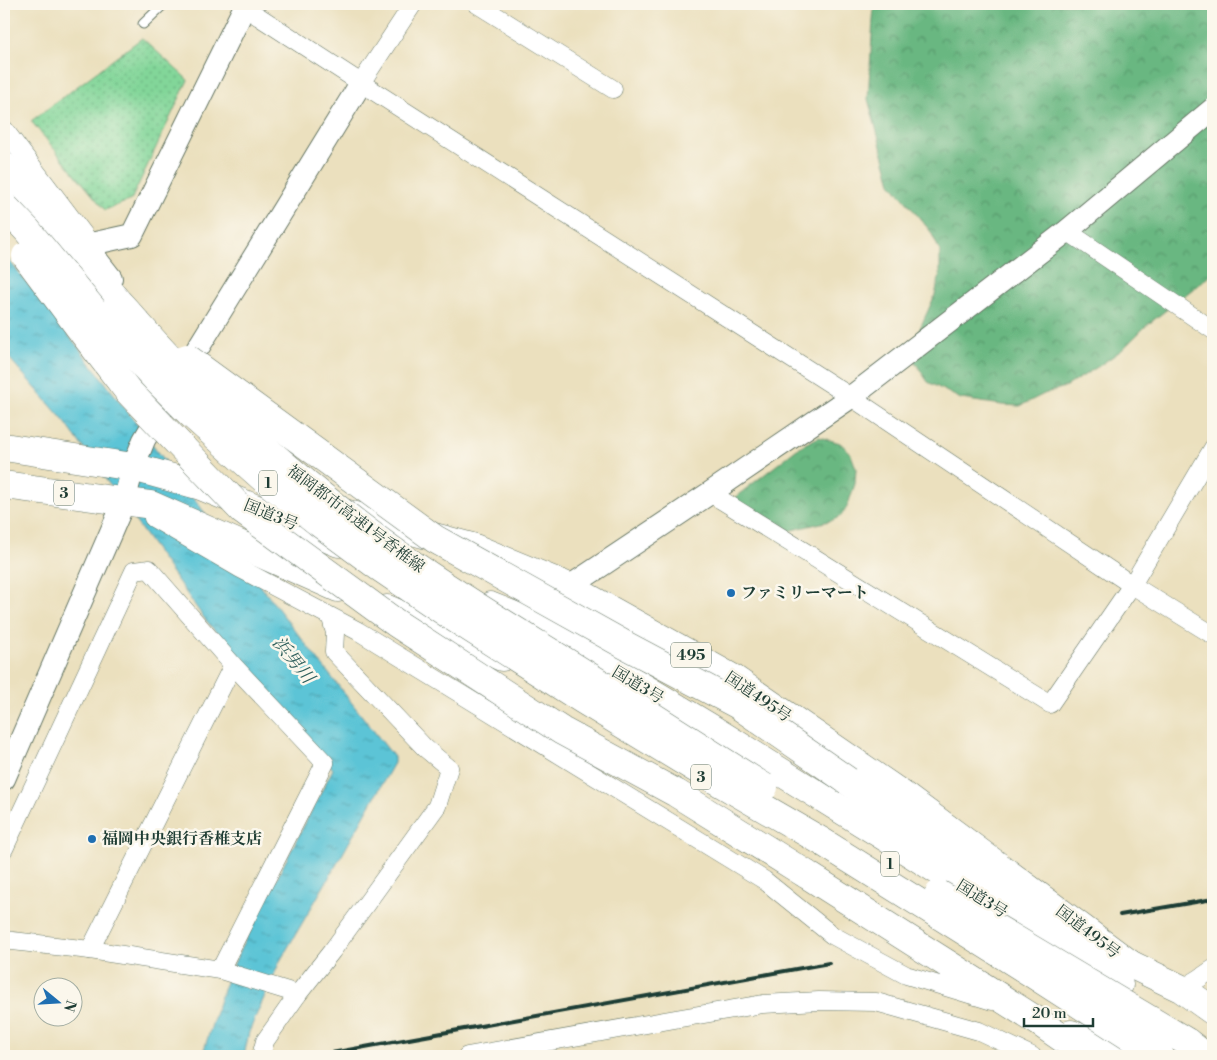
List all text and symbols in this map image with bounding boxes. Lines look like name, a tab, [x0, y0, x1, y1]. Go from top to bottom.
street label: 福岡都市高速1号香椎線	[283, 461, 429, 577]
road number: 1	[259, 470, 277, 496]
road number: 3	[54, 480, 74, 506]
street label: 国道3号	[241, 495, 301, 535]
place label: ファミリーマート	[741, 583, 869, 603]
marker: ファミリーマート	[725, 587, 737, 599]
water label: 浜男川	[267, 632, 320, 690]
road number: 495	[671, 642, 711, 668]
street label: 国道3号	[608, 662, 668, 708]
street label: 国道495号	[721, 667, 795, 727]
road number: 3	[691, 764, 711, 790]
place label: 福岡中央銀行香椎支店	[101, 829, 262, 849]
marker: 福岡中央銀行香椎支店	[86, 833, 98, 845]
road number: 1	[881, 852, 899, 876]
street label: 国道3号	[953, 875, 1011, 923]
street label: 国道495号	[1052, 901, 1124, 963]
north arrow	[32, 978, 82, 1028]
scale bar	[1024, 995, 1093, 1027]
text: N	[59, 998, 80, 1014]
text: 20 m	[1032, 1004, 1067, 1023]

